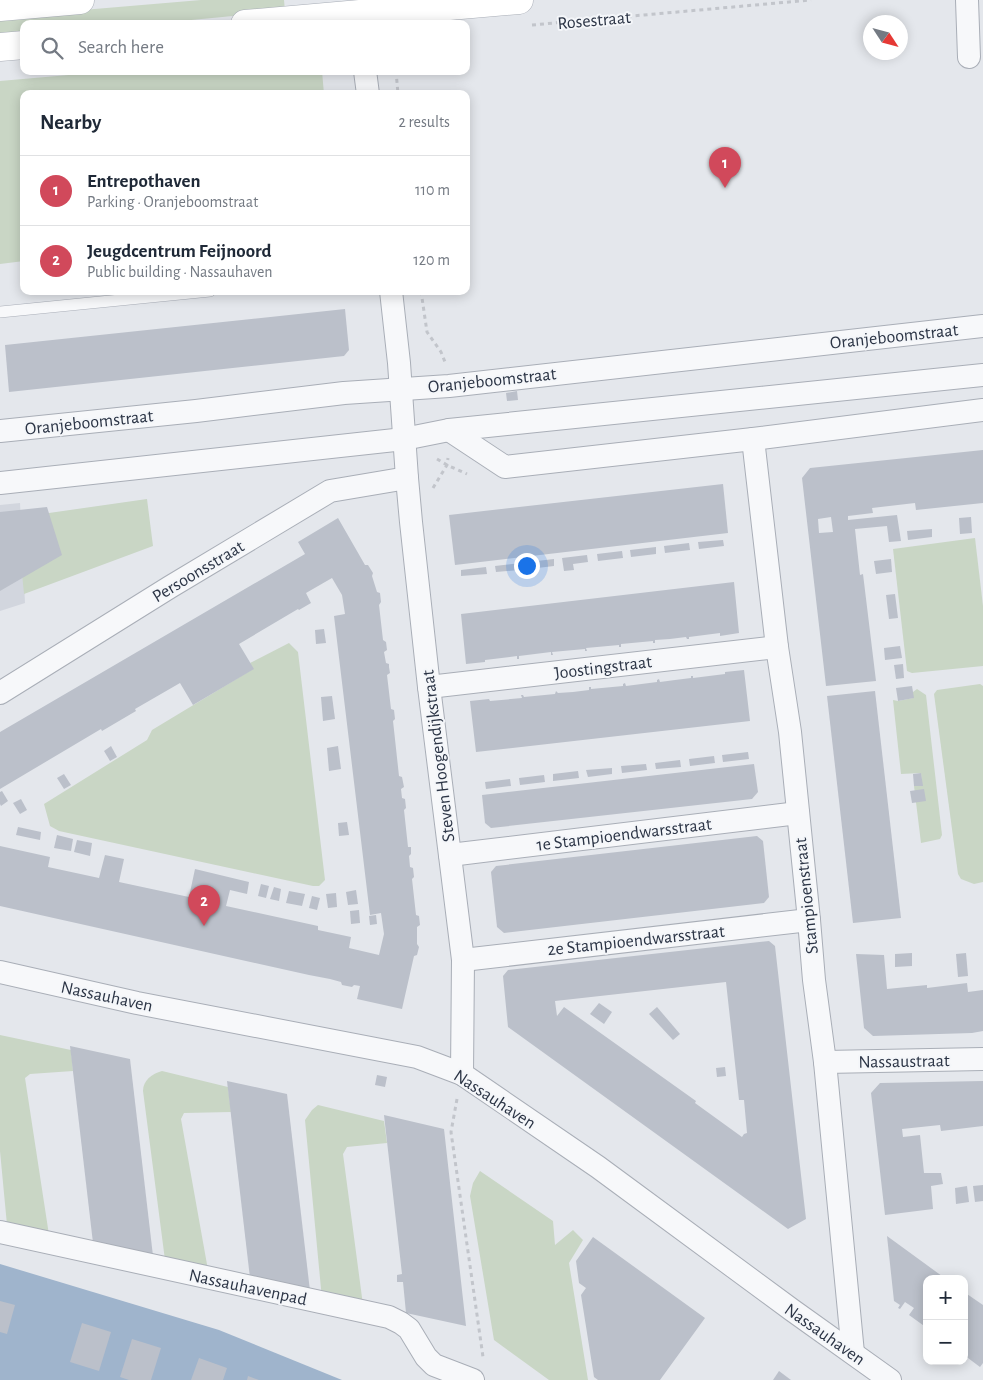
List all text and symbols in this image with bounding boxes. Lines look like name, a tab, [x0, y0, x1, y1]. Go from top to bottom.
street label: Rosestraat	[557, 9, 632, 33]
north arrow	[863, 15, 908, 60]
search box	[20, 20, 470, 75]
icon: search	[38, 34, 66, 62]
text: Search here	[78, 38, 164, 57]
text: Nearby	[40, 112, 101, 133]
text: 2 results	[398, 114, 450, 130]
pin: 1	[709, 147, 741, 188]
text: Entrepothaven	[87, 172, 201, 191]
text: 1	[53, 182, 59, 198]
text: 110 m	[415, 182, 450, 198]
text: Parking · Oranjeboomstraat	[87, 194, 258, 210]
text: Jeugdcentrum Feijnoord	[87, 242, 272, 261]
text: 2	[52, 252, 60, 268]
text: 120 m	[413, 252, 450, 268]
text: Public building · Nassauhaven	[87, 264, 273, 280]
street label: Oranjeboomstraat	[829, 321, 959, 353]
street label: Oranjeboomstraat	[427, 365, 557, 397]
street label: Oranjeboomstraat	[24, 407, 154, 439]
street label: Persoonsstraat	[150, 537, 248, 606]
your location	[514, 553, 540, 579]
street label: Joostingstraat	[553, 653, 653, 683]
street label: Steven Hoogendijkstraat	[419, 669, 458, 843]
street label: 1e Stampioendwarsstraat	[536, 815, 713, 855]
street label: Stampioenstraat	[792, 836, 822, 955]
pin: 2	[188, 885, 220, 926]
street label: 2e Stampioendwarsstraat	[546, 923, 726, 959]
street label: Nassauhaven	[59, 978, 154, 1015]
street label: Nassaustraat	[858, 1052, 950, 1072]
street label: Nassauhaven	[450, 1067, 539, 1133]
street label: Nassauhavenpad	[187, 1267, 308, 1309]
map controls	[923, 1275, 968, 1365]
button: +	[923, 1275, 968, 1320]
street label: Nassauhaven	[781, 1301, 868, 1369]
button: −	[923, 1320, 968, 1365]

